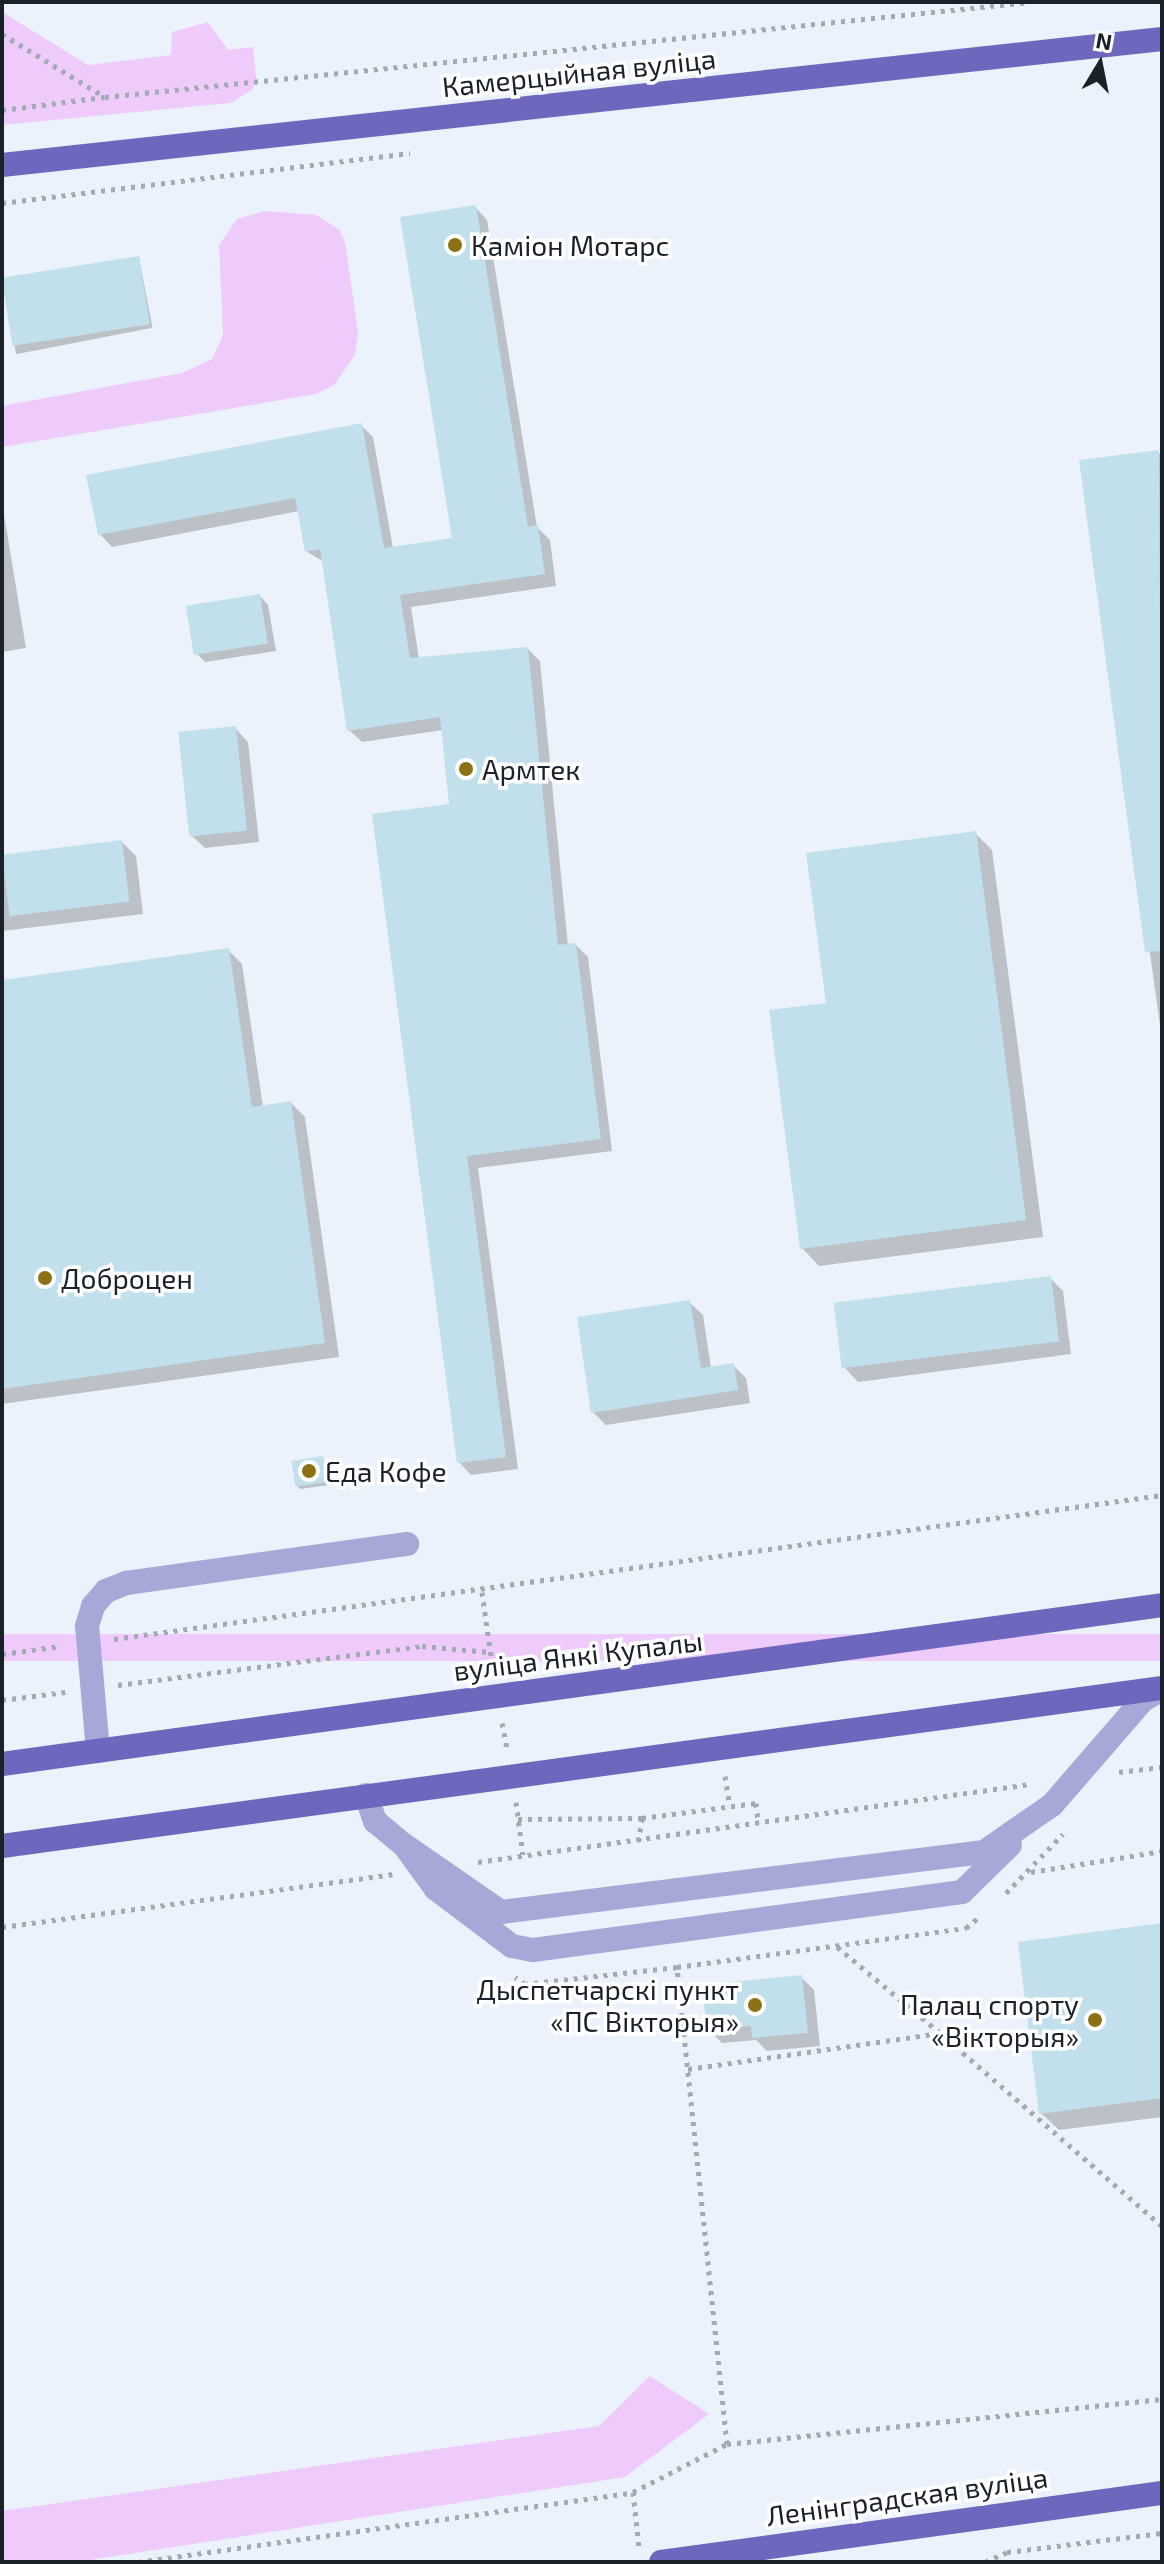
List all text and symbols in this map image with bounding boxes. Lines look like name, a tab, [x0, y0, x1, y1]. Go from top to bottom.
north arrow	[1060, 24, 1140, 104]
text: N	[1094, 26, 1114, 55]
street label: Камерцыйная вуліца	[440, 41, 718, 103]
place label: Каміон Мотарс	[471, 228, 669, 262]
marker: Каміон Мотарс	[446, 236, 464, 254]
place label: Армтек	[482, 752, 580, 786]
marker: Армтек	[457, 760, 475, 778]
place label: Доброцен	[61, 1261, 193, 1295]
marker: Доброцен	[36, 1269, 54, 1287]
place label: Еда Кофе	[325, 1454, 447, 1488]
marker: Еда Кофе	[300, 1462, 318, 1480]
street label: вуліца Янкі Купалы	[451, 1623, 705, 1687]
place label: Дыспетчарскі пункт «ПС Вікторыя»	[477, 1972, 739, 2038]
place label: Палац спорту «Вікторыя»	[900, 1987, 1079, 2053]
marker: Дыспетчарскі пункт «ПС Вікторыя»	[746, 1996, 764, 2014]
marker: Палац спорту «Вікторыя»	[1086, 2011, 1104, 2029]
street label: Ленінградская вуліца	[764, 2460, 1050, 2532]

